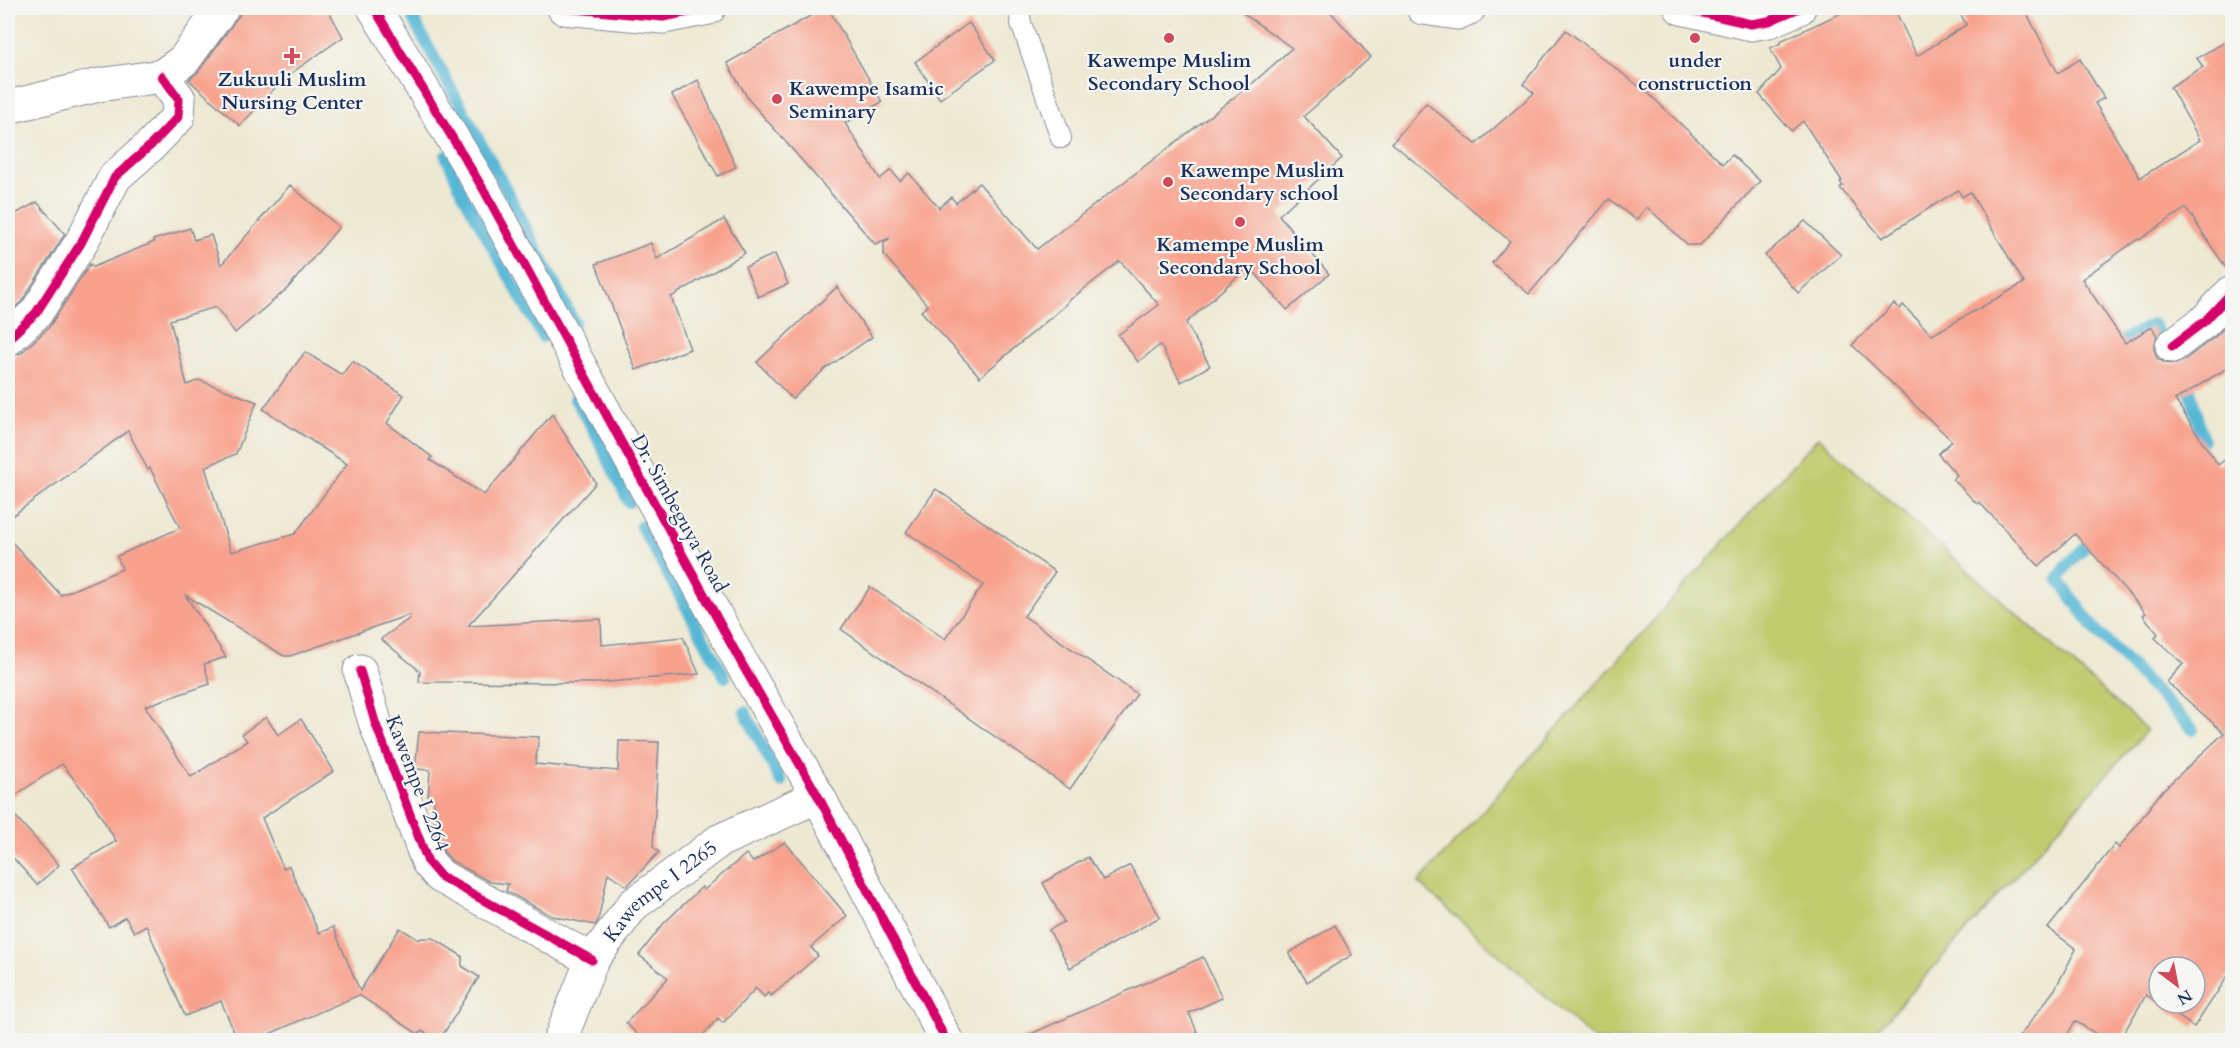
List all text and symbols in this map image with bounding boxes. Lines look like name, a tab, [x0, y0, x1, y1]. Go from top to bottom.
marker: Kawempe Muslim Secondary School	[1162, 31, 1176, 45]
marker: under construction	[1688, 31, 1702, 45]
marker: Zukuuli Muslim Nursing Center	[283, 47, 301, 65]
place label: Kawempe Muslim Secondary School	[1087, 47, 1252, 97]
place label: under construction	[1638, 47, 1752, 97]
place label: Zukuuli Muslim Nursing Center	[218, 66, 367, 116]
place label: Kawempe Isamic Seminary	[789, 75, 944, 125]
marker: Kawempe Isamic Seminary	[770, 92, 784, 106]
place label: Kawempe Muslim Secondary school	[1180, 157, 1345, 207]
marker: Kawempe Muslim Secondary school	[1161, 175, 1175, 189]
marker: Kamempe Muslim Secondary School	[1233, 215, 1247, 229]
place label: Kamempe Muslim Secondary School	[1156, 231, 1324, 281]
street label: Dr. Simbeguya Road	[625, 429, 734, 598]
street label: Kawempe I 2264	[379, 711, 456, 855]
street label: Kawempe I 2265	[597, 834, 723, 948]
north arrow	[2147, 955, 2207, 1015]
text: N	[2173, 984, 2196, 1010]

